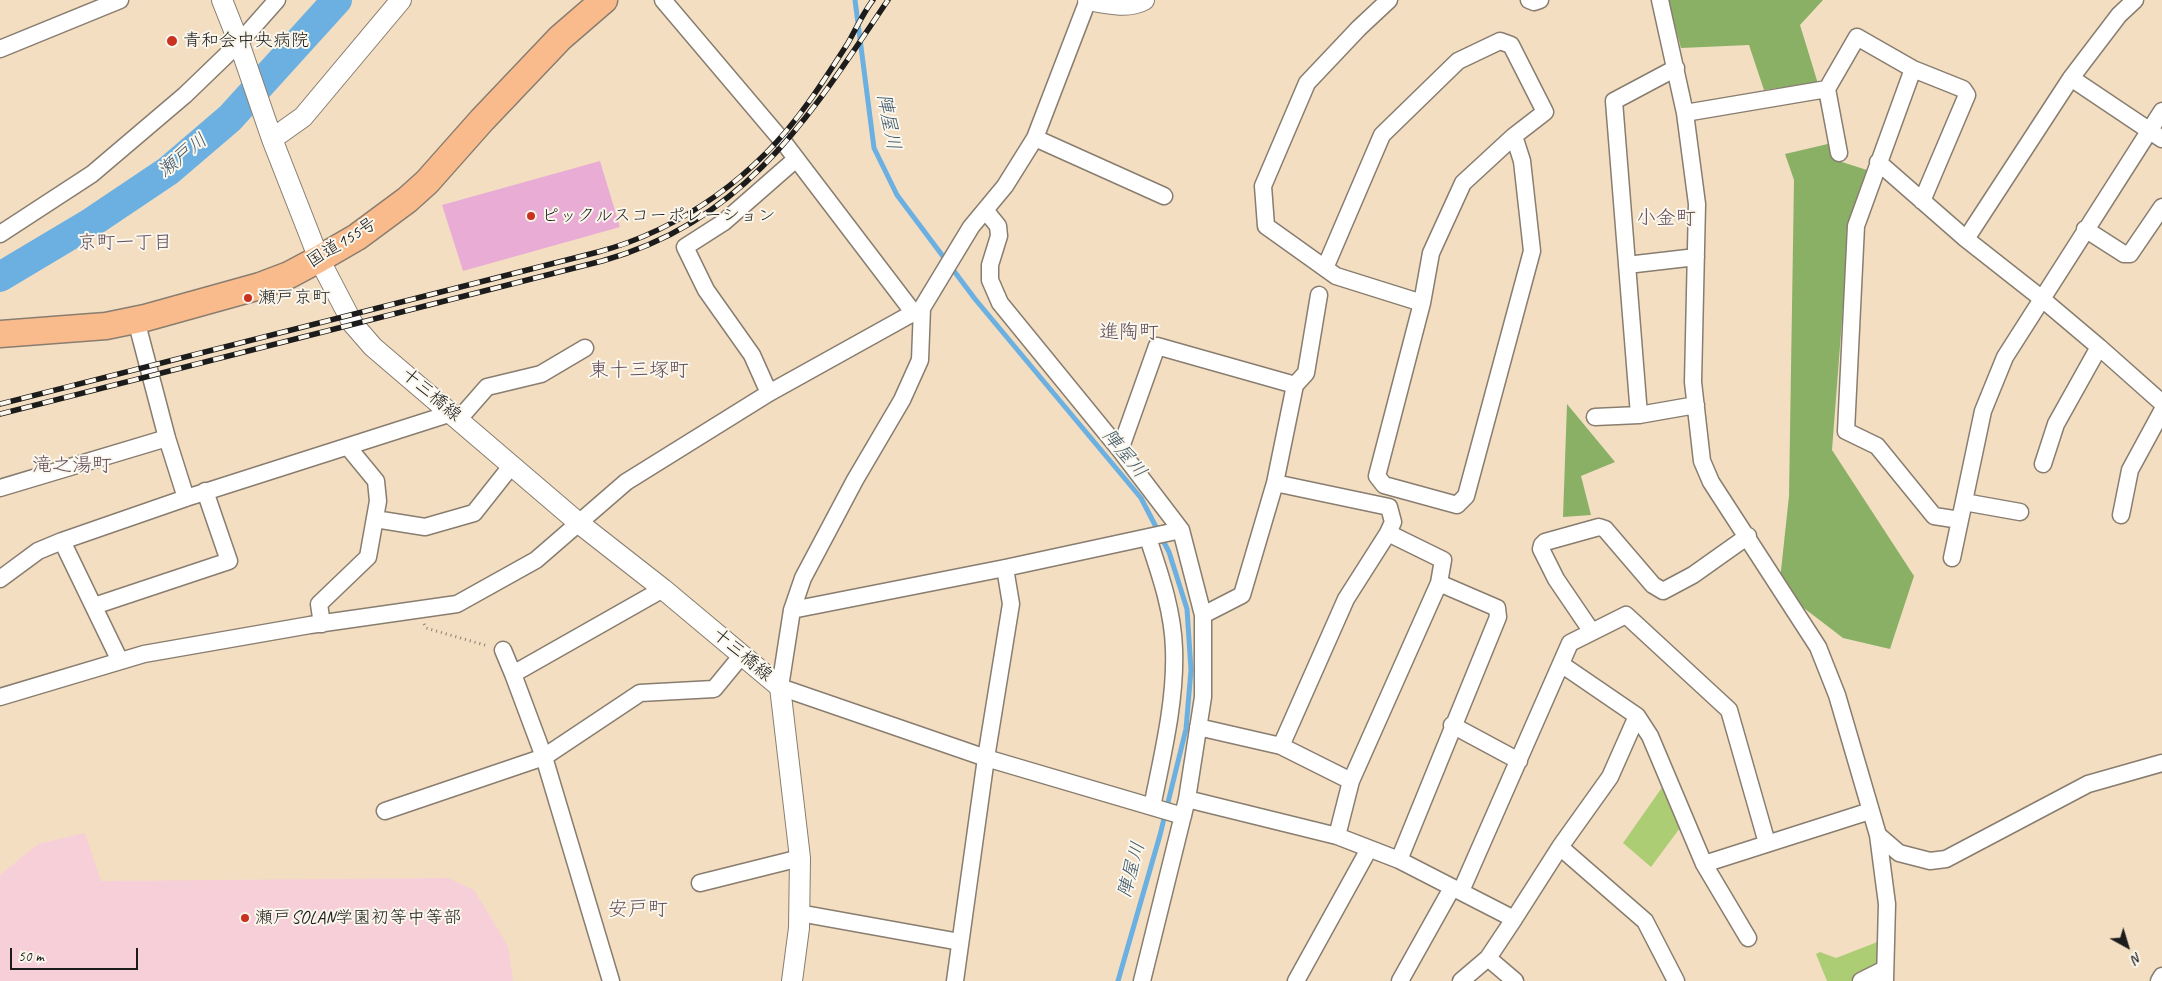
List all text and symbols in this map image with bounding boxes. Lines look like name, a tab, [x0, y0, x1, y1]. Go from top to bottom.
place label: 青和会中央病院	[183, 30, 309, 52]
marker: 青和会中央病院	[165, 34, 179, 48]
water label: 陣屋川	[871, 92, 905, 152]
water label: 瀬戸川	[154, 129, 212, 183]
place label: ピックルスコーポレーション	[541, 205, 776, 227]
district label: 小金町	[1636, 207, 1696, 231]
marker: ピックルスコーポレーション	[525, 210, 537, 222]
street label: 国道155号	[303, 213, 381, 273]
district label: 京町一丁目	[78, 232, 172, 254]
place label: 瀬戸京町	[258, 287, 330, 309]
marker: 瀬戸京町	[242, 292, 254, 304]
district label: 進陶町	[1099, 321, 1159, 345]
district label: 東十三塚町	[589, 359, 689, 383]
street label: 十三橋線	[396, 364, 466, 426]
water label: 陣屋川	[1097, 425, 1151, 483]
district label: 滝之湯町	[32, 454, 112, 478]
street label: 十三橋線	[707, 624, 777, 686]
water label: 陣屋川	[1114, 840, 1150, 900]
district label: 安戸町	[608, 898, 668, 922]
place label: 瀬戸SOLAN学園初等中等部	[255, 907, 461, 929]
marker: 瀬戸SOLAN学園初等中等部	[239, 912, 251, 924]
north arrow	[2102, 921, 2152, 971]
scale bar	[12, 938, 140, 970]
text: 50 m	[18, 947, 44, 966]
text: N	[2128, 949, 2145, 967]

